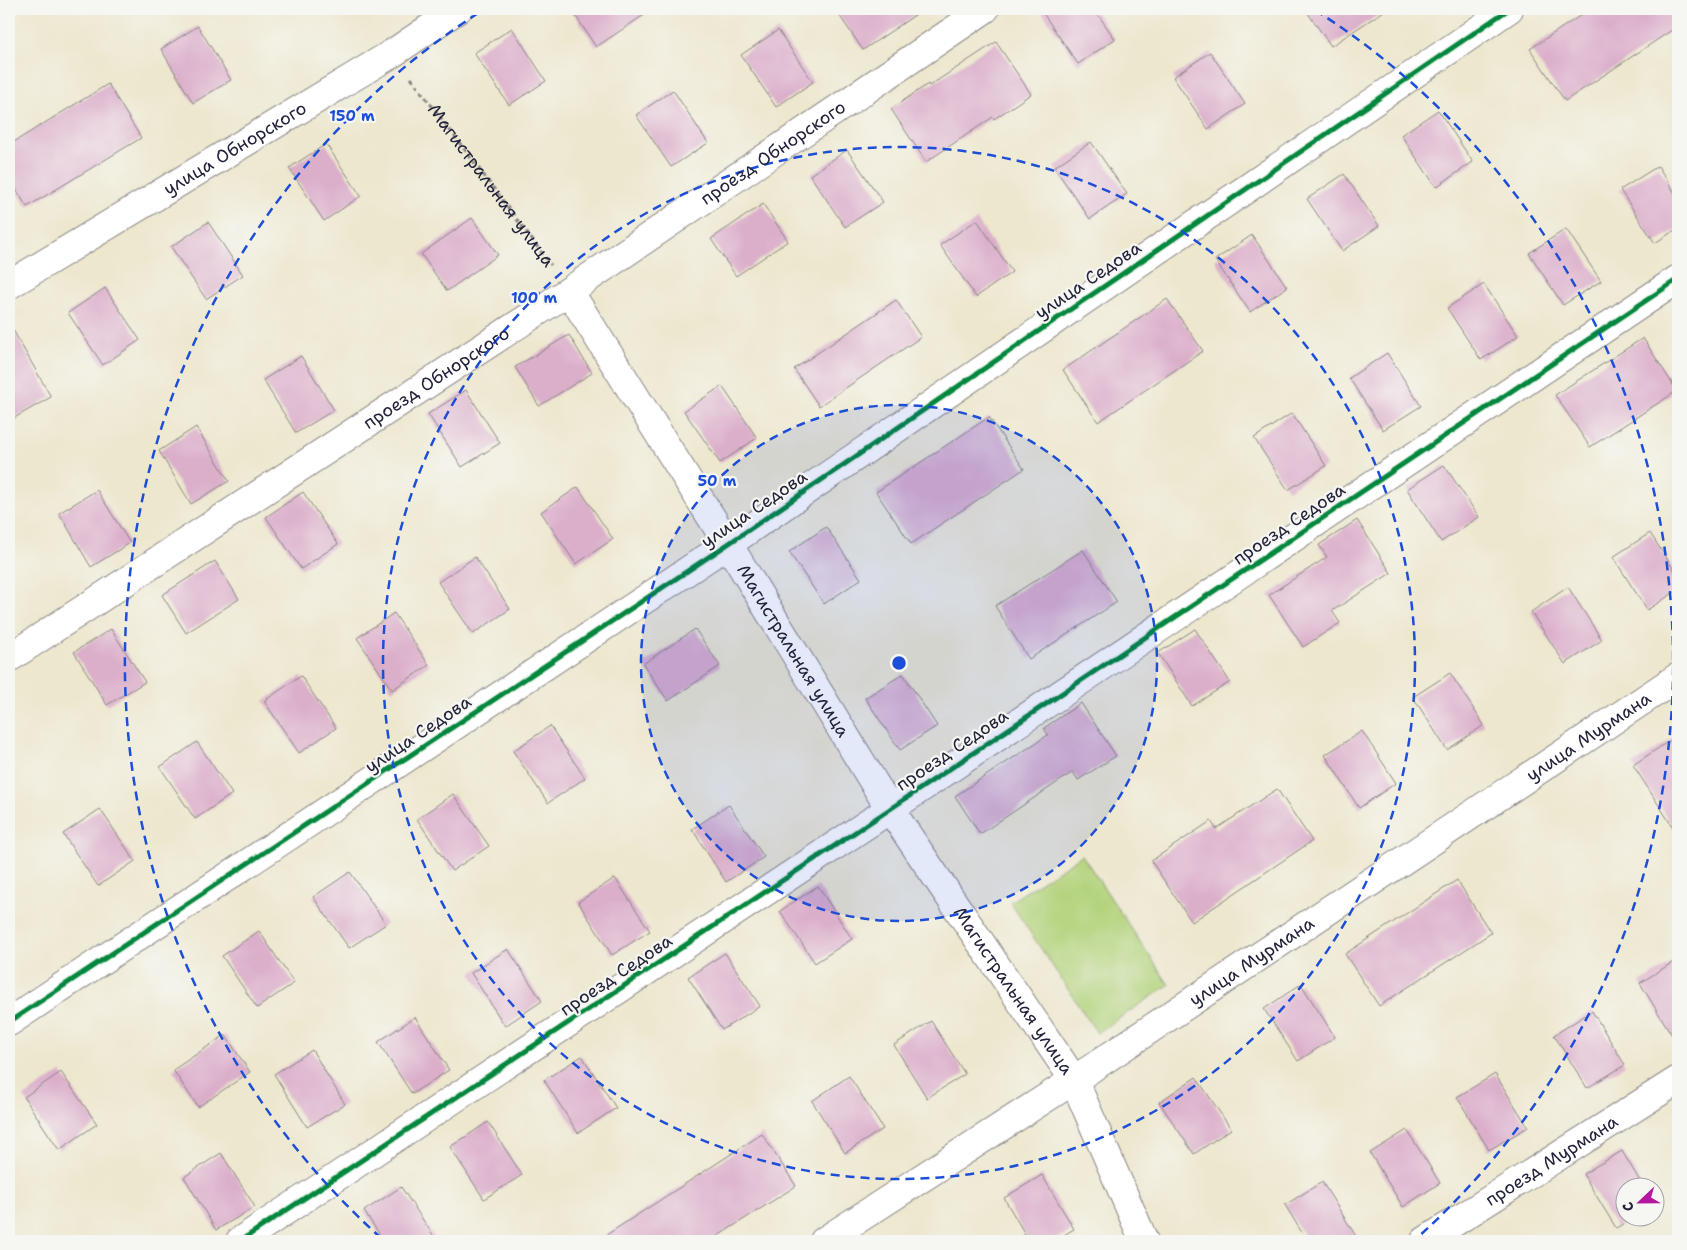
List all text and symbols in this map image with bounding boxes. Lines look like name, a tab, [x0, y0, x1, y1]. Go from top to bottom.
street label: проезд Обнорского	[696, 95, 850, 210]
street label: улица Обнорского	[159, 96, 311, 201]
street label: Магистральная улица	[422, 99, 560, 272]
text: 150 m	[329, 106, 375, 126]
street label: улица Седова	[1030, 236, 1146, 324]
text: 100 m	[511, 288, 557, 308]
street label: проезд Обнорского	[359, 321, 514, 435]
street label: улица Седова	[696, 465, 812, 553]
text: 50 m	[698, 471, 737, 491]
street label: проезд Седова	[1228, 477, 1350, 571]
street label: Магистральная улица	[731, 560, 855, 742]
centre of rings	[890, 654, 908, 672]
street label: улица Мурмана	[1521, 686, 1656, 787]
street label: улица Седова	[360, 690, 476, 778]
street label: проезд Седова	[891, 703, 1013, 797]
street label: Магистральная улица	[948, 902, 1079, 1079]
street label: улица Мурмана	[1185, 911, 1319, 1012]
street label: проезд Седова	[555, 928, 677, 1022]
street label: проезд Мурмана	[1481, 1109, 1622, 1212]
north arrow	[1614, 1178, 1664, 1228]
text: С	[1618, 1200, 1638, 1214]

